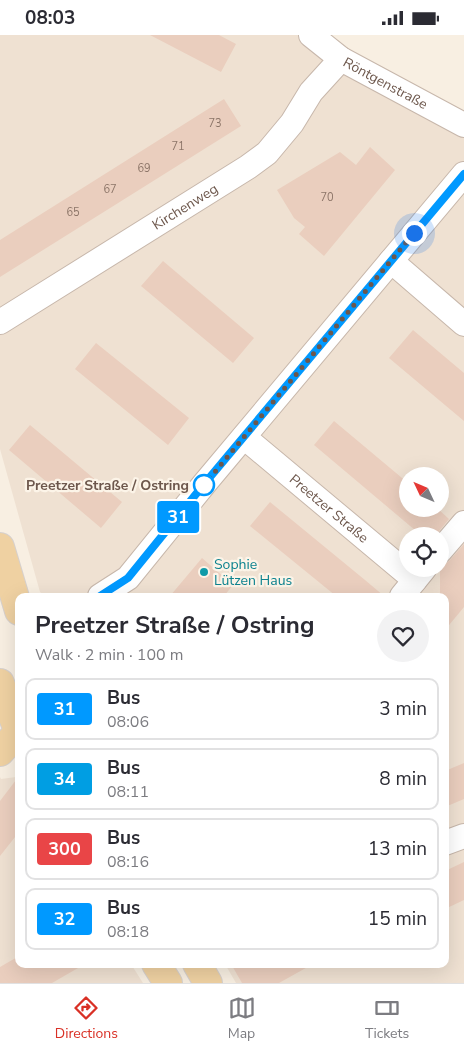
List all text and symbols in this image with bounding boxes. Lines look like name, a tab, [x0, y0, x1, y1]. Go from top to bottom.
text: 08:03	[25, 5, 75, 31]
street label: Röntgenstraße	[340, 53, 431, 114]
house number: 73	[208, 116, 222, 131]
house number: 71	[171, 139, 185, 154]
house number: 69	[137, 161, 151, 176]
street label: Kirchenweg	[149, 179, 222, 235]
house number: 67	[103, 182, 117, 197]
house number: 70	[320, 190, 334, 205]
house number: 65	[66, 205, 80, 220]
your location	[402, 221, 427, 246]
north arrow	[399, 467, 449, 517]
map controls	[399, 467, 449, 577]
street label: Preetzer Straße	[285, 470, 372, 547]
marker: Preetzer Straße / Ostring	[193, 474, 215, 496]
place label: Preetzer Straße / Ostring	[26, 476, 189, 495]
line badge: 31	[156, 501, 200, 533]
text: 31	[167, 505, 189, 529]
button: locate	[399, 527, 449, 577]
place label: Sophie Lützen Haus	[214, 555, 292, 590]
marker: Sophie Lützen Haus	[198, 566, 210, 578]
text: Preetzer Straße / Ostring	[35, 609, 314, 641]
button: heart	[377, 610, 429, 662]
text: Walk · 2 min · 100 m	[35, 644, 183, 666]
text: Bus	[107, 685, 140, 711]
text: 3 min	[379, 696, 427, 722]
text: 31	[54, 697, 75, 721]
text: 08:06	[107, 711, 149, 733]
text: Bus	[107, 755, 140, 781]
text: 8 min	[379, 766, 427, 792]
text: 34	[54, 767, 75, 791]
text: 08:11	[107, 781, 149, 803]
text: Bus	[107, 825, 140, 851]
text: 13 min	[368, 836, 427, 862]
text: 300	[48, 837, 81, 861]
text: 08:16	[107, 851, 149, 873]
text: Bus	[107, 895, 140, 921]
text: 15 min	[368, 906, 427, 932]
text: 32	[54, 907, 75, 931]
text: 08:18	[107, 921, 149, 943]
tab: Directions	[55, 994, 118, 1043]
tab: Map	[228, 994, 256, 1043]
tab: Tickets	[365, 994, 409, 1043]

